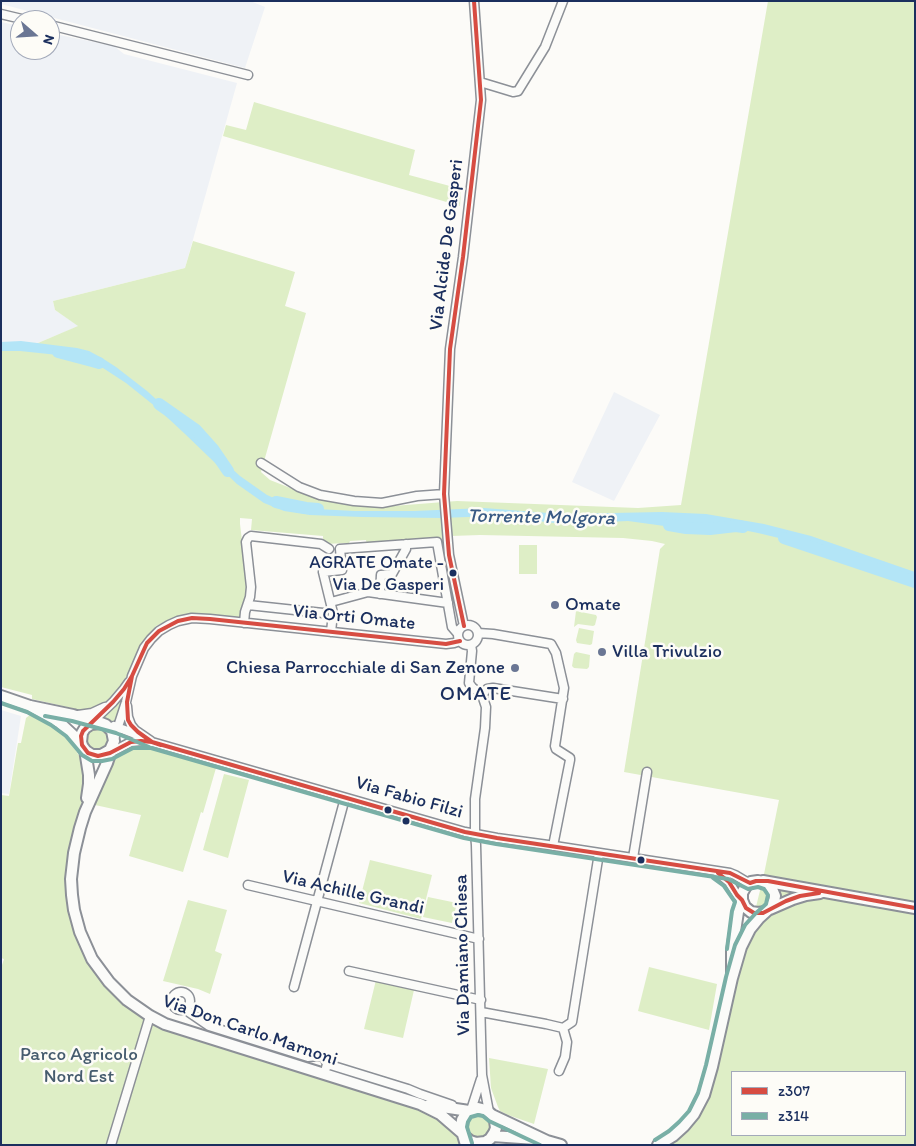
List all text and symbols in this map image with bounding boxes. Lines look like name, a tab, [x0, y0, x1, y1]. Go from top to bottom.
north arrow	[10, 10, 60, 60]
text: N	[39, 32, 58, 47]
street label: Via Alcide De Gasperi	[425, 158, 469, 332]
water label: Torrente Molgora	[467, 505, 615, 531]
place label: AGRATE Omate - Via De Gasperi	[309, 552, 444, 594]
marker: AGRATE Omate - Via De Gasperi	[448, 568, 458, 578]
place label: Omate	[565, 594, 621, 616]
marker: Omate	[549, 599, 561, 611]
street label: Via Orti Omate	[292, 600, 416, 636]
place label: Villa Trivulzio	[612, 641, 722, 663]
marker: Villa Trivulzio	[596, 646, 608, 658]
place label: Chiesa Parrocchiale di San Zenone	[226, 657, 505, 679]
marker: Chiesa Parrocchiale di San Zenone	[509, 662, 521, 674]
district label: OMATE	[439, 682, 513, 708]
street label: Via Fabio Filzi	[353, 772, 465, 824]
unlabelled marker	[383, 805, 393, 815]
unlabelled marker	[401, 816, 411, 826]
unlabelled marker	[636, 855, 646, 865]
street label: Via Achille Grandi	[280, 866, 426, 920]
street label: Via Damiano Chiesa	[450, 874, 476, 1036]
street label: Via Don Carlo Marnoni	[159, 990, 341, 1072]
park label: Parco Agricolo Nord Est	[20, 1044, 138, 1088]
legend	[731, 1071, 906, 1136]
text: z307	[778, 1082, 810, 1100]
text: z314	[778, 1107, 809, 1125]

